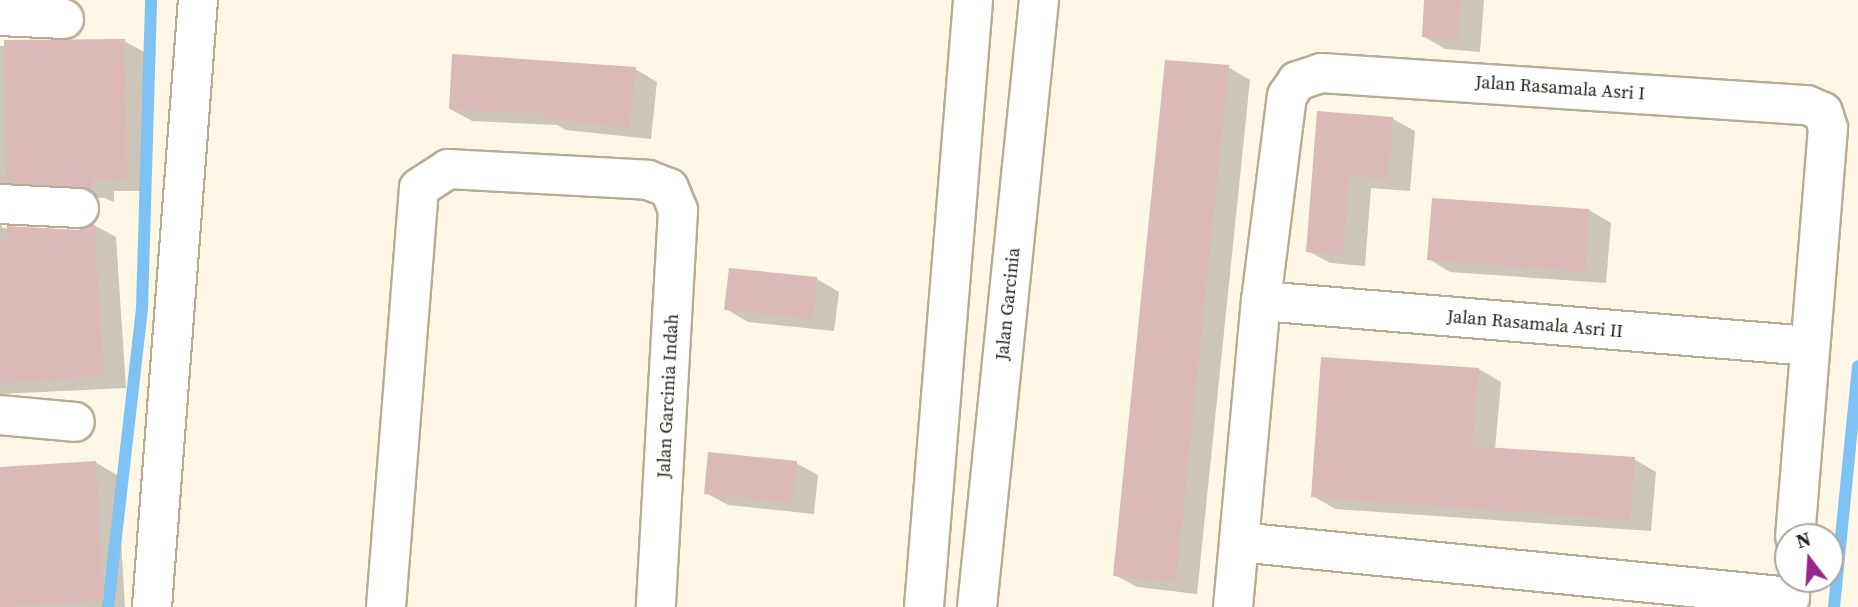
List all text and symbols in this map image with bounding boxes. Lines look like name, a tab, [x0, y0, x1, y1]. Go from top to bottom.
street label: Jalan Rasamala Asri I	[1474, 71, 1646, 105]
street label: Jalan Garcinia	[991, 247, 1025, 361]
street label: Jalan Rasamala Asri II	[1446, 306, 1624, 342]
street label: Jalan Garcinia Indah	[653, 313, 683, 479]
north arrow	[1774, 523, 1844, 593]
text: N	[1793, 525, 1814, 554]

